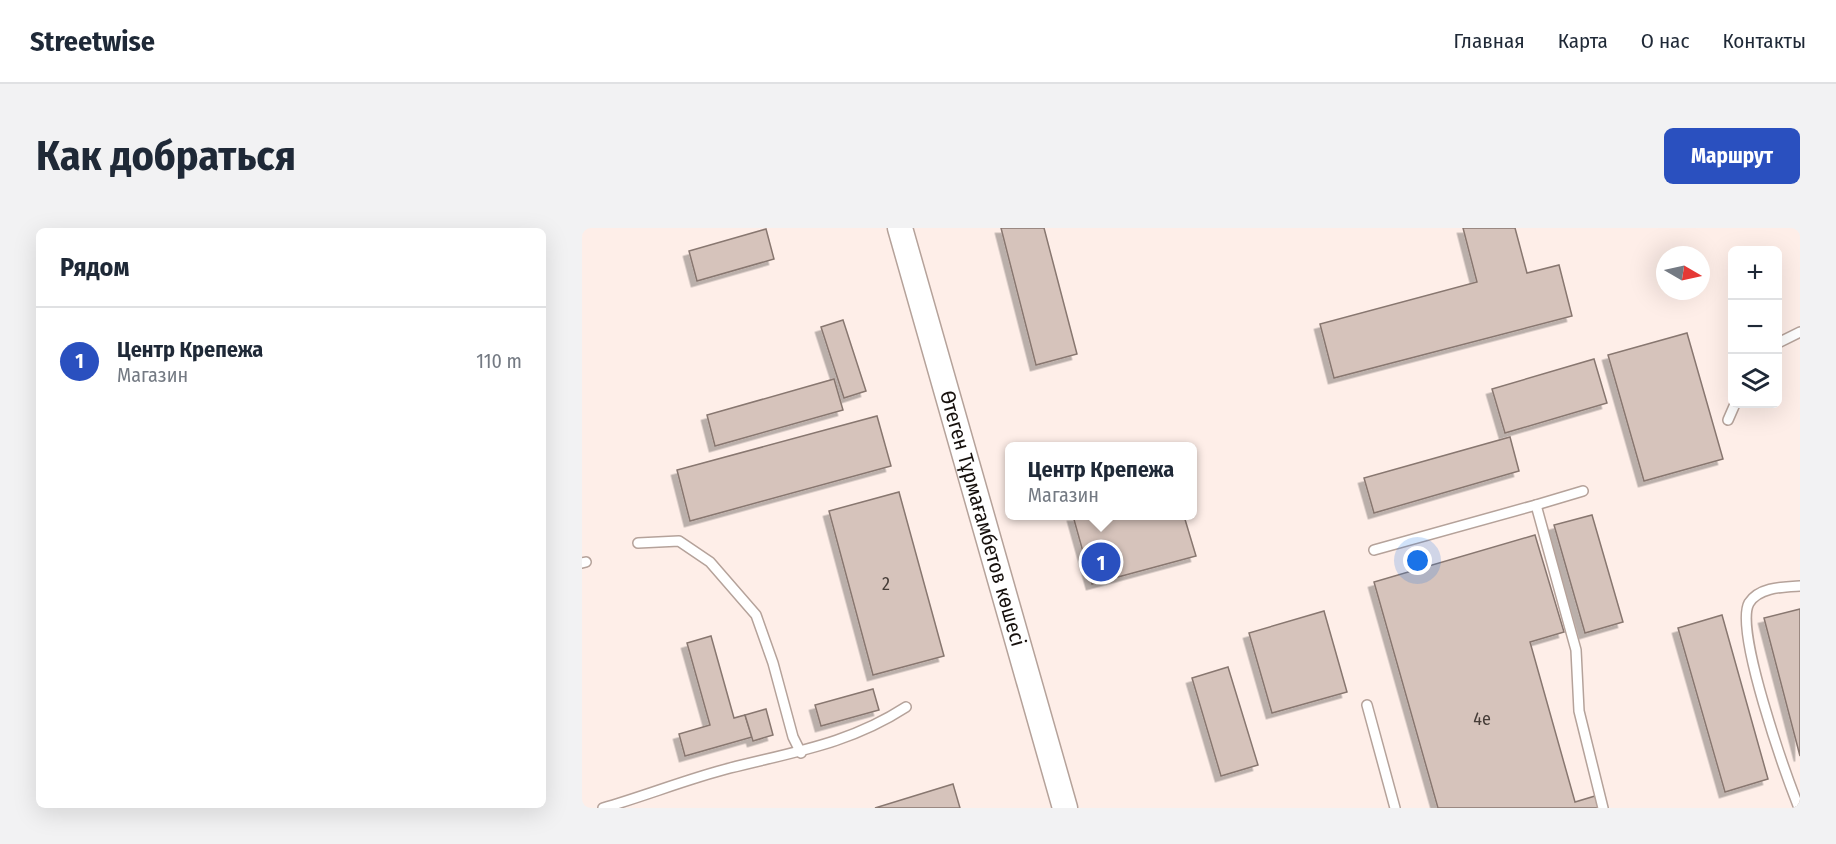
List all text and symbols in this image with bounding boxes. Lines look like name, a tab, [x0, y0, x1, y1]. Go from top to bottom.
text: Streetwise	[30, 25, 155, 58]
text: Главная	[1454, 28, 1525, 54]
text: Карта	[1558, 28, 1608, 54]
text: О нас	[1641, 28, 1689, 54]
text: Контакты	[1722, 28, 1806, 54]
button: Маршрут	[1664, 128, 1800, 184]
text: Как добраться	[36, 131, 296, 181]
north arrow	[1656, 246, 1710, 300]
map controls	[1728, 246, 1782, 408]
button: +	[1728, 246, 1782, 300]
text: Рядом	[60, 252, 129, 283]
button: −	[1728, 300, 1782, 354]
text: Центр Крепежа	[117, 336, 263, 363]
text: 1	[75, 349, 84, 373]
text: 110 m	[476, 349, 522, 373]
button: layers	[1728, 354, 1782, 408]
text: Магазин	[117, 363, 188, 387]
street label: Өтеген Тұрмағамбетов көшесі	[934, 388, 1031, 649]
popup	[1005, 442, 1197, 520]
text: Центр Крепежа	[1028, 456, 1174, 483]
text: Магазин	[1028, 483, 1099, 507]
pin: 1	[1082, 540, 1120, 584]
your location	[1403, 546, 1432, 575]
house number: 2	[882, 573, 890, 595]
house number: 4е	[1473, 708, 1491, 730]

